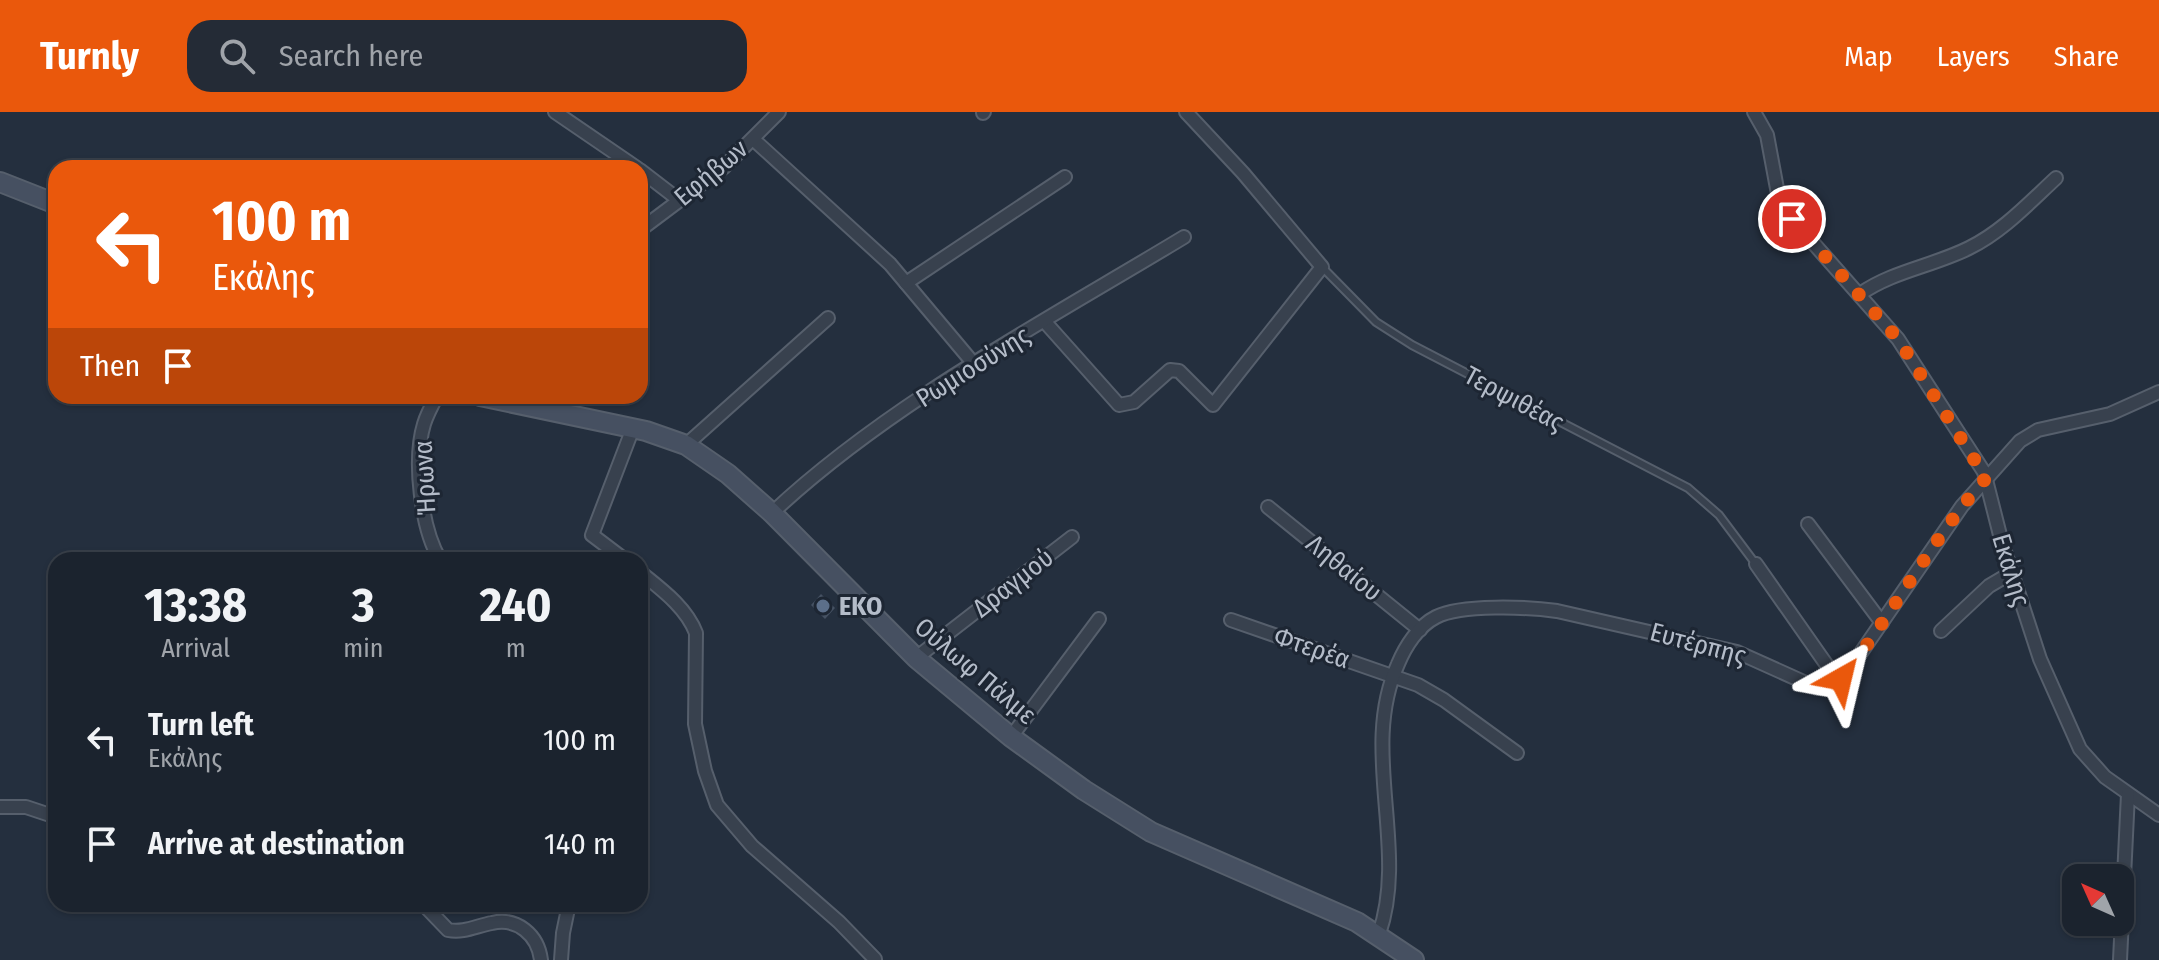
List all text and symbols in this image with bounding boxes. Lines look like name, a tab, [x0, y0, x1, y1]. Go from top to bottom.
search box	[187, 20, 747, 92]
text: Turnly	[40, 33, 139, 79]
icon: search	[215, 34, 259, 78]
text: Search here	[279, 38, 423, 74]
text: Map	[1844, 40, 1893, 73]
text: Layers	[1937, 40, 2010, 73]
text: Share	[2054, 40, 2119, 73]
street label: Εφήβων	[668, 133, 755, 213]
pin	[1758, 185, 1826, 253]
text: 100 m	[212, 188, 351, 255]
icon: left	[80, 192, 184, 296]
icon: arrive	[1770, 197, 1814, 241]
text: Εκάλης	[212, 256, 315, 300]
street label: Ρωμιοσύνης	[910, 320, 1036, 414]
icon: arrive	[156, 344, 200, 388]
text: Then	[80, 348, 140, 384]
street label: Τερψιθέας	[1459, 360, 1569, 438]
street label: Ήρωνα	[408, 440, 442, 516]
street label: Ληθαίου	[1300, 528, 1388, 608]
street label: Εκάλης	[1985, 530, 2037, 610]
street label: Δραγμού	[967, 542, 1059, 624]
text: 13:38	[144, 576, 247, 634]
text: 3	[352, 576, 375, 634]
text: 240	[480, 576, 552, 634]
place label: EKO	[839, 591, 882, 622]
marker: EKO	[814, 597, 832, 615]
street label: Ούλωφ Πάλμε	[908, 611, 1042, 731]
street label: Ευτέρπης	[1647, 616, 1749, 672]
street label: Φτερέα	[1270, 621, 1354, 675]
text: Arrival	[161, 633, 230, 664]
text: min	[343, 633, 383, 664]
text: m	[506, 633, 526, 664]
position arrow	[1799, 637, 1883, 721]
text: Turn left	[148, 707, 254, 743]
icon: left	[80, 718, 124, 762]
text: 100 m	[543, 722, 616, 758]
text: Εκάλης	[148, 743, 222, 774]
icon: arrive	[80, 822, 124, 866]
text: Arrive at destination	[148, 826, 405, 862]
text: 140 m	[544, 826, 616, 862]
north arrow	[2062, 864, 2134, 936]
map controls	[2062, 864, 2134, 936]

